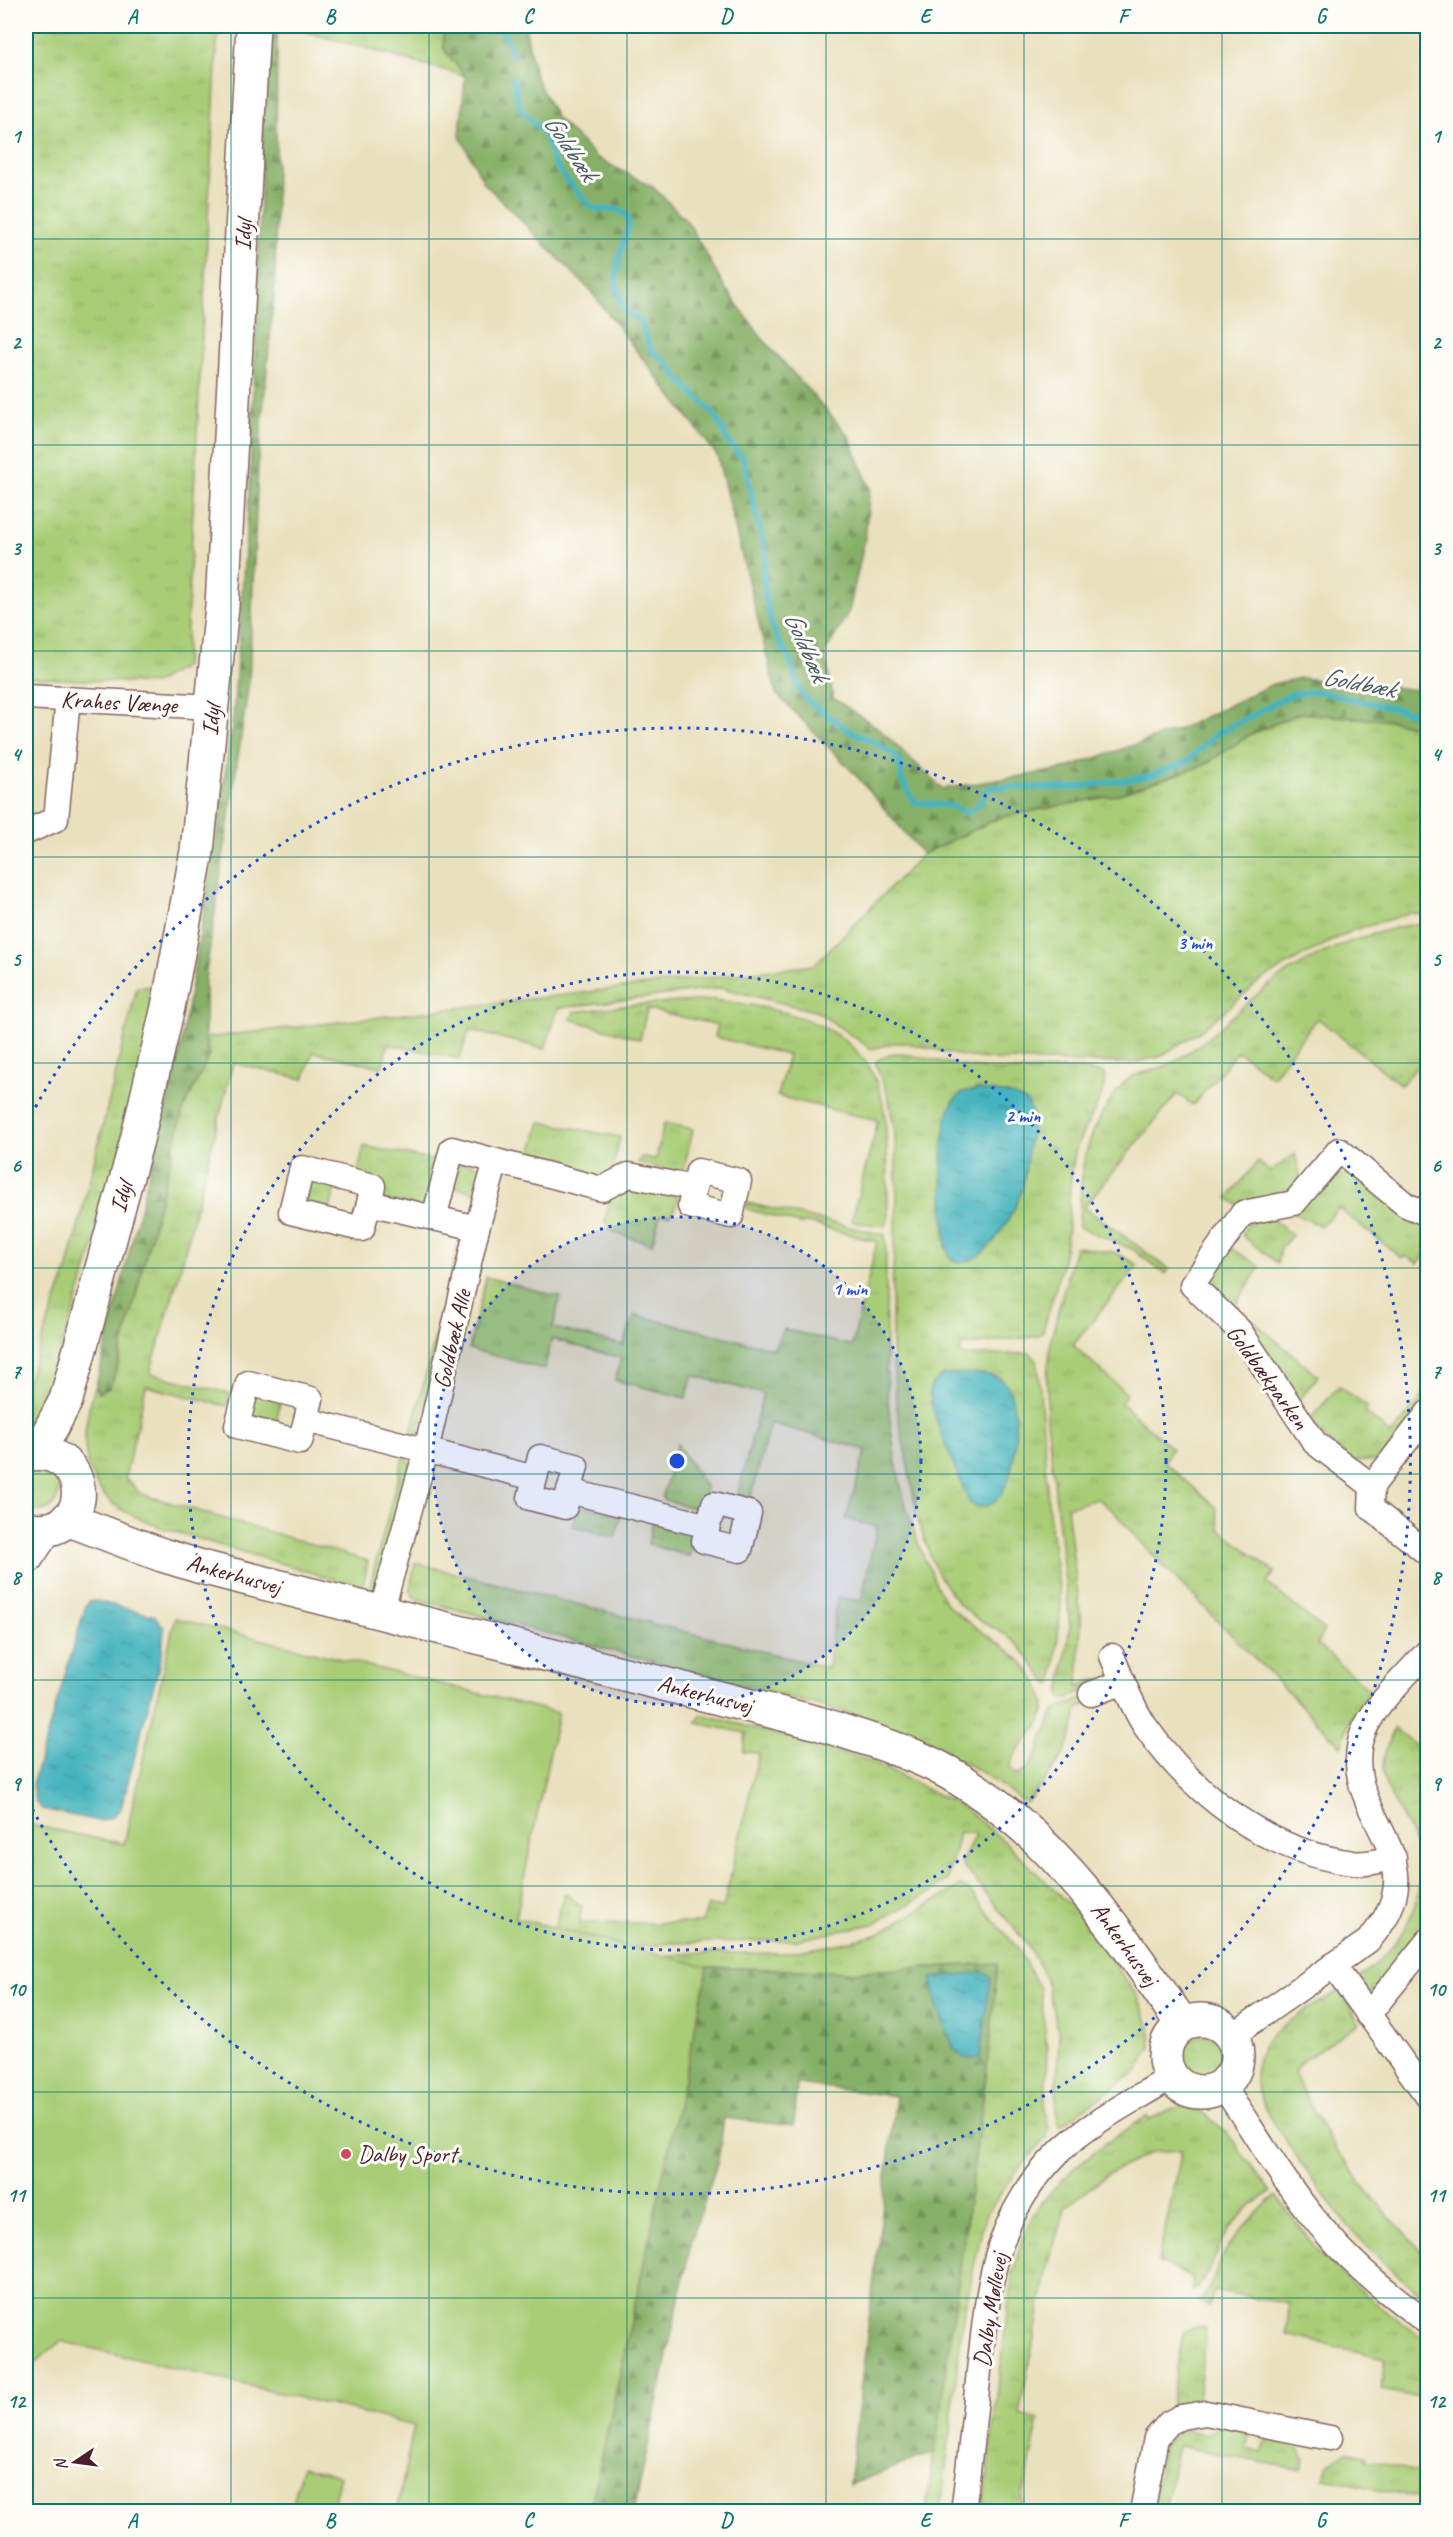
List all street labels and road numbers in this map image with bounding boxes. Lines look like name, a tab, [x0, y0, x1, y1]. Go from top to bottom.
street label: Idyl	[227, 215, 259, 251]
street label: Krahes Vænge	[60, 684, 180, 720]
street label: Idyl	[194, 699, 228, 737]
street label: Idyl	[102, 1174, 141, 1216]
street label: Goldbæk Alle	[426, 1285, 478, 1391]
street label: Goldbækparken	[1220, 1319, 1316, 1435]
street label: Ankerhusvej	[183, 1547, 288, 1602]
street label: Ankerhusvej	[654, 1668, 759, 1721]
street label: Ankerhusvej	[1084, 1896, 1167, 1994]
street label: Dalby Møllevej	[966, 2248, 1014, 2369]

